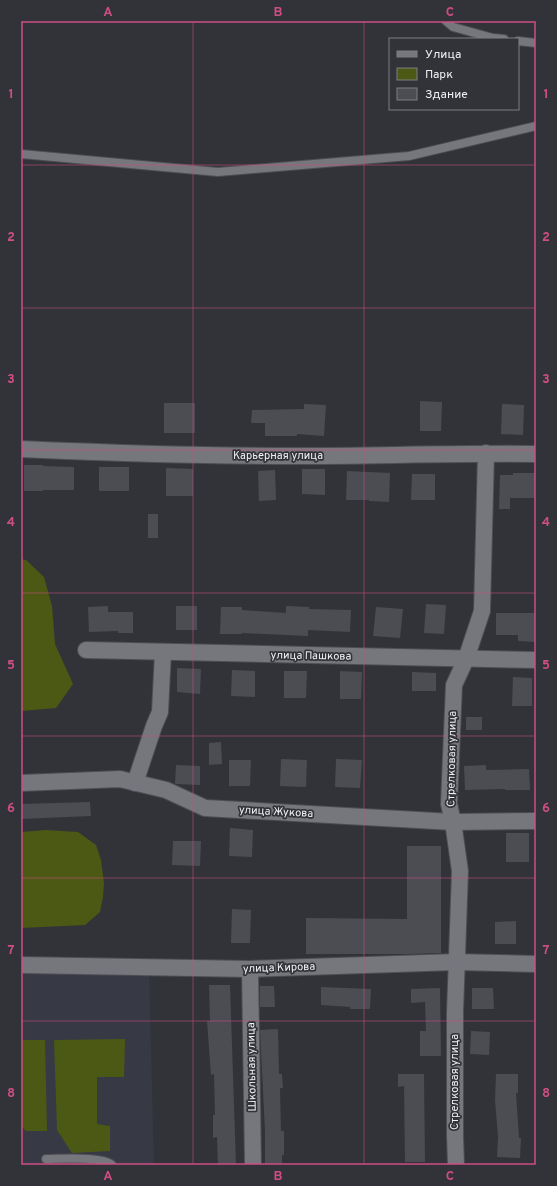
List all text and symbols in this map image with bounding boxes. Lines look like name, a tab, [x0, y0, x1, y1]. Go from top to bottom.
text: A	[103, 5, 113, 21]
text: B	[274, 5, 283, 21]
text: C	[446, 5, 454, 21]
legend	[389, 38, 519, 110]
text: Улица	[425, 47, 461, 63]
text: Парк	[425, 67, 453, 83]
text: 1	[8, 87, 14, 103]
text: Здание	[425, 87, 468, 103]
text: 1	[543, 87, 549, 103]
text: 2	[7, 230, 15, 246]
text: 2	[542, 230, 550, 246]
text: 3	[7, 372, 15, 388]
text: 3	[542, 372, 550, 388]
street label: Карьерная улица	[233, 449, 323, 463]
text: 4	[7, 515, 15, 531]
text: 4	[542, 515, 550, 531]
street label: улица Пашкова	[271, 648, 352, 664]
text: 5	[7, 658, 15, 674]
text: 5	[542, 658, 550, 674]
street label: Стрелковая улица	[444, 711, 460, 807]
text: 6	[7, 801, 15, 817]
text: 6	[542, 801, 550, 817]
street label: улица Жукова	[238, 803, 314, 821]
text: 7	[8, 943, 15, 959]
text: 7	[543, 943, 550, 959]
street label: улица Кирова	[243, 960, 316, 976]
street label: Школьная улица	[244, 1022, 260, 1112]
street label: Стрелковая улица	[448, 1034, 462, 1130]
text: 8	[7, 1086, 15, 1102]
text: 8	[542, 1086, 550, 1102]
text: A	[103, 1169, 113, 1185]
text: B	[274, 1169, 283, 1185]
text: C	[446, 1169, 454, 1185]

